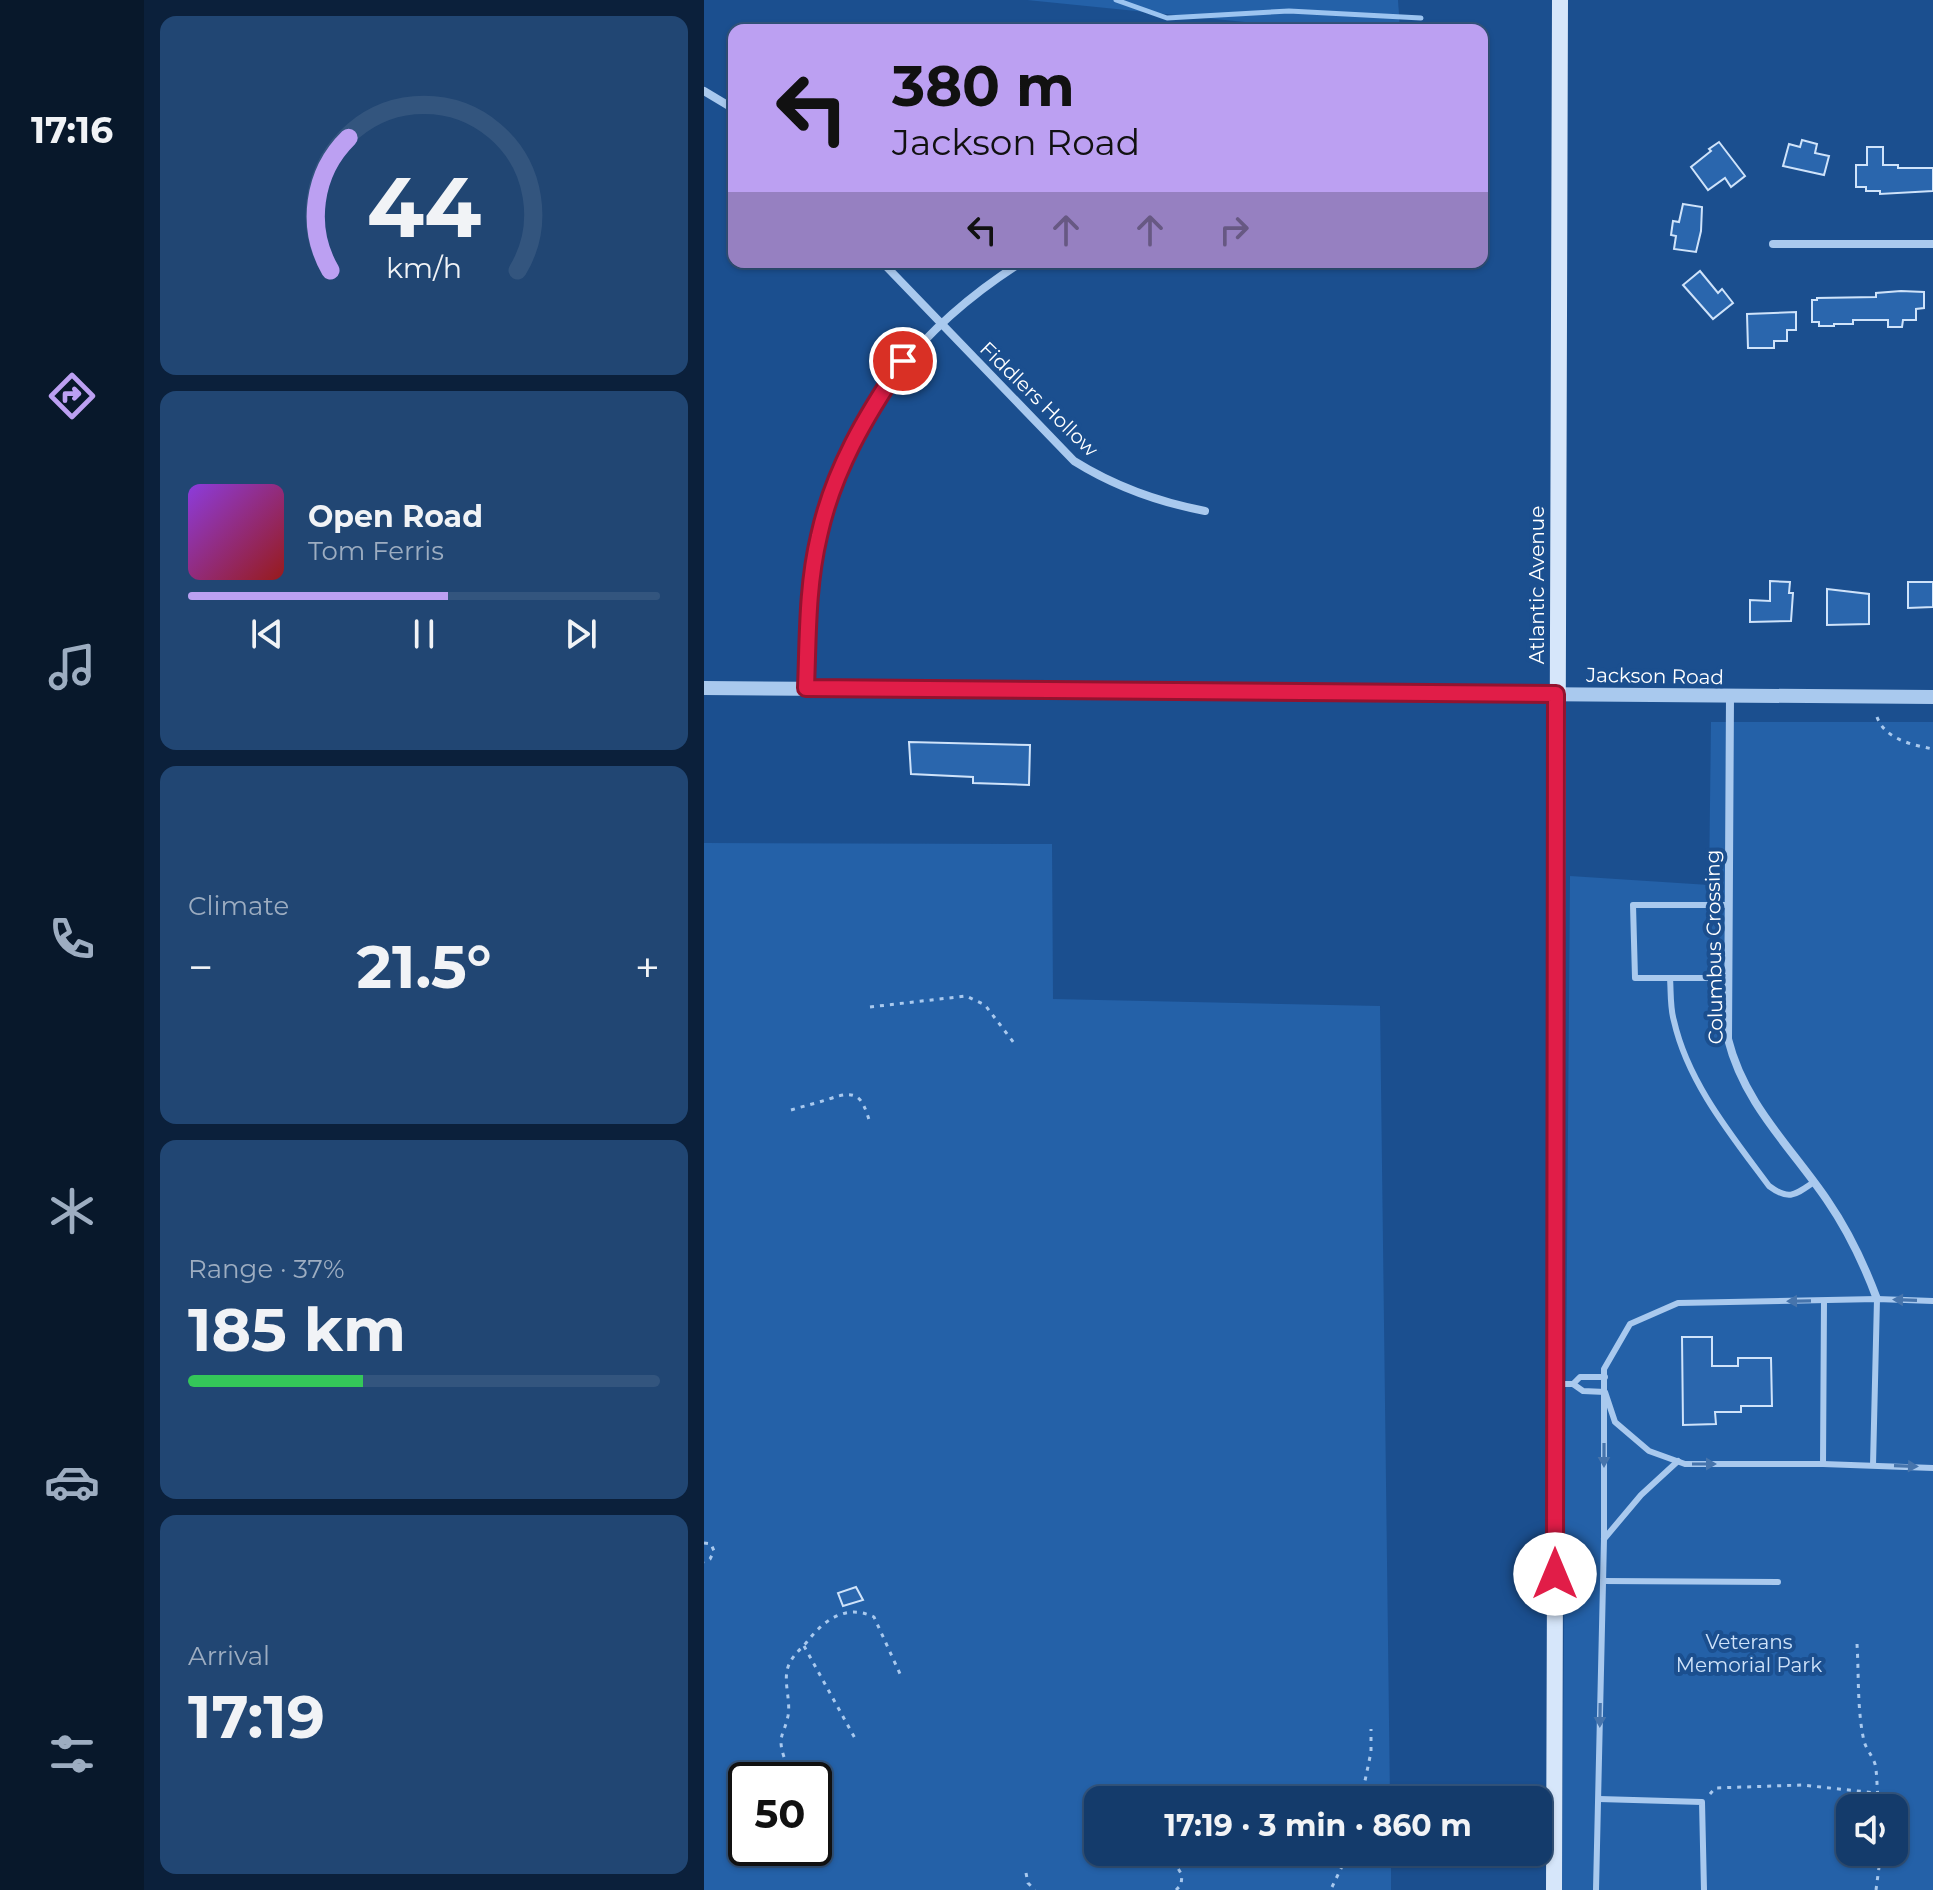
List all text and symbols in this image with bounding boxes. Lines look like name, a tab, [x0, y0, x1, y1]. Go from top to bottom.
text: 380 m	[892, 52, 1075, 120]
icon: left	[760, 56, 864, 160]
text: 17:16	[31, 108, 113, 152]
text: Jackson Road	[892, 120, 1140, 164]
text: 44	[367, 156, 481, 258]
icon: left	[960, 208, 1004, 252]
icon: ahead	[1044, 208, 1088, 252]
icon: ahead	[1128, 208, 1172, 252]
icon: right	[1212, 208, 1256, 252]
text: km/h	[386, 251, 462, 286]
pin	[869, 327, 937, 395]
street label: Fiddlers Hollow	[975, 337, 1103, 462]
icon: arrive	[881, 339, 925, 383]
icon: directions	[44, 368, 100, 424]
text: Open Road	[308, 498, 483, 535]
street label: Atlantic Avenue	[1525, 506, 1549, 664]
text: Tom Ferris	[308, 535, 444, 567]
icon: previous	[245, 612, 289, 656]
icon: pause	[402, 612, 446, 656]
icon: next	[559, 612, 603, 656]
icon: music	[44, 639, 100, 695]
street label: Jackson Road	[1585, 663, 1724, 689]
street label: Columbus Crossing	[1700, 849, 1728, 1045]
text: Climate	[188, 890, 289, 922]
icon: phone	[44, 911, 100, 967]
text: 21.5°	[356, 930, 492, 1003]
text: −	[188, 940, 213, 994]
text: +	[635, 940, 660, 994]
icon: climate	[44, 1183, 100, 1239]
text: Range · 37%	[188, 1253, 344, 1285]
text: 185 km	[188, 1293, 406, 1366]
one-way arrow	[1892, 1294, 1917, 1307]
one-way arrow	[1786, 1295, 1811, 1307]
one-way arrow	[1598, 1443, 1610, 1468]
icon: car	[44, 1454, 100, 1510]
one-way arrow	[1692, 1458, 1717, 1470]
one-way arrow	[1894, 1460, 1919, 1472]
position arrow	[1513, 1532, 1597, 1616]
park label: Veterans Memorial Park	[1676, 1630, 1822, 1677]
text: Arrival	[188, 1640, 270, 1672]
text: 17:19	[188, 1680, 325, 1753]
one-way arrow	[1594, 1703, 1607, 1728]
icon: filters	[44, 1726, 100, 1782]
speed limit sign: 50	[728, 1762, 832, 1866]
map controls	[1836, 1794, 1908, 1866]
button: sound	[1836, 1794, 1908, 1866]
text: 17:19 · 3 min · 860 m	[1164, 1807, 1472, 1844]

